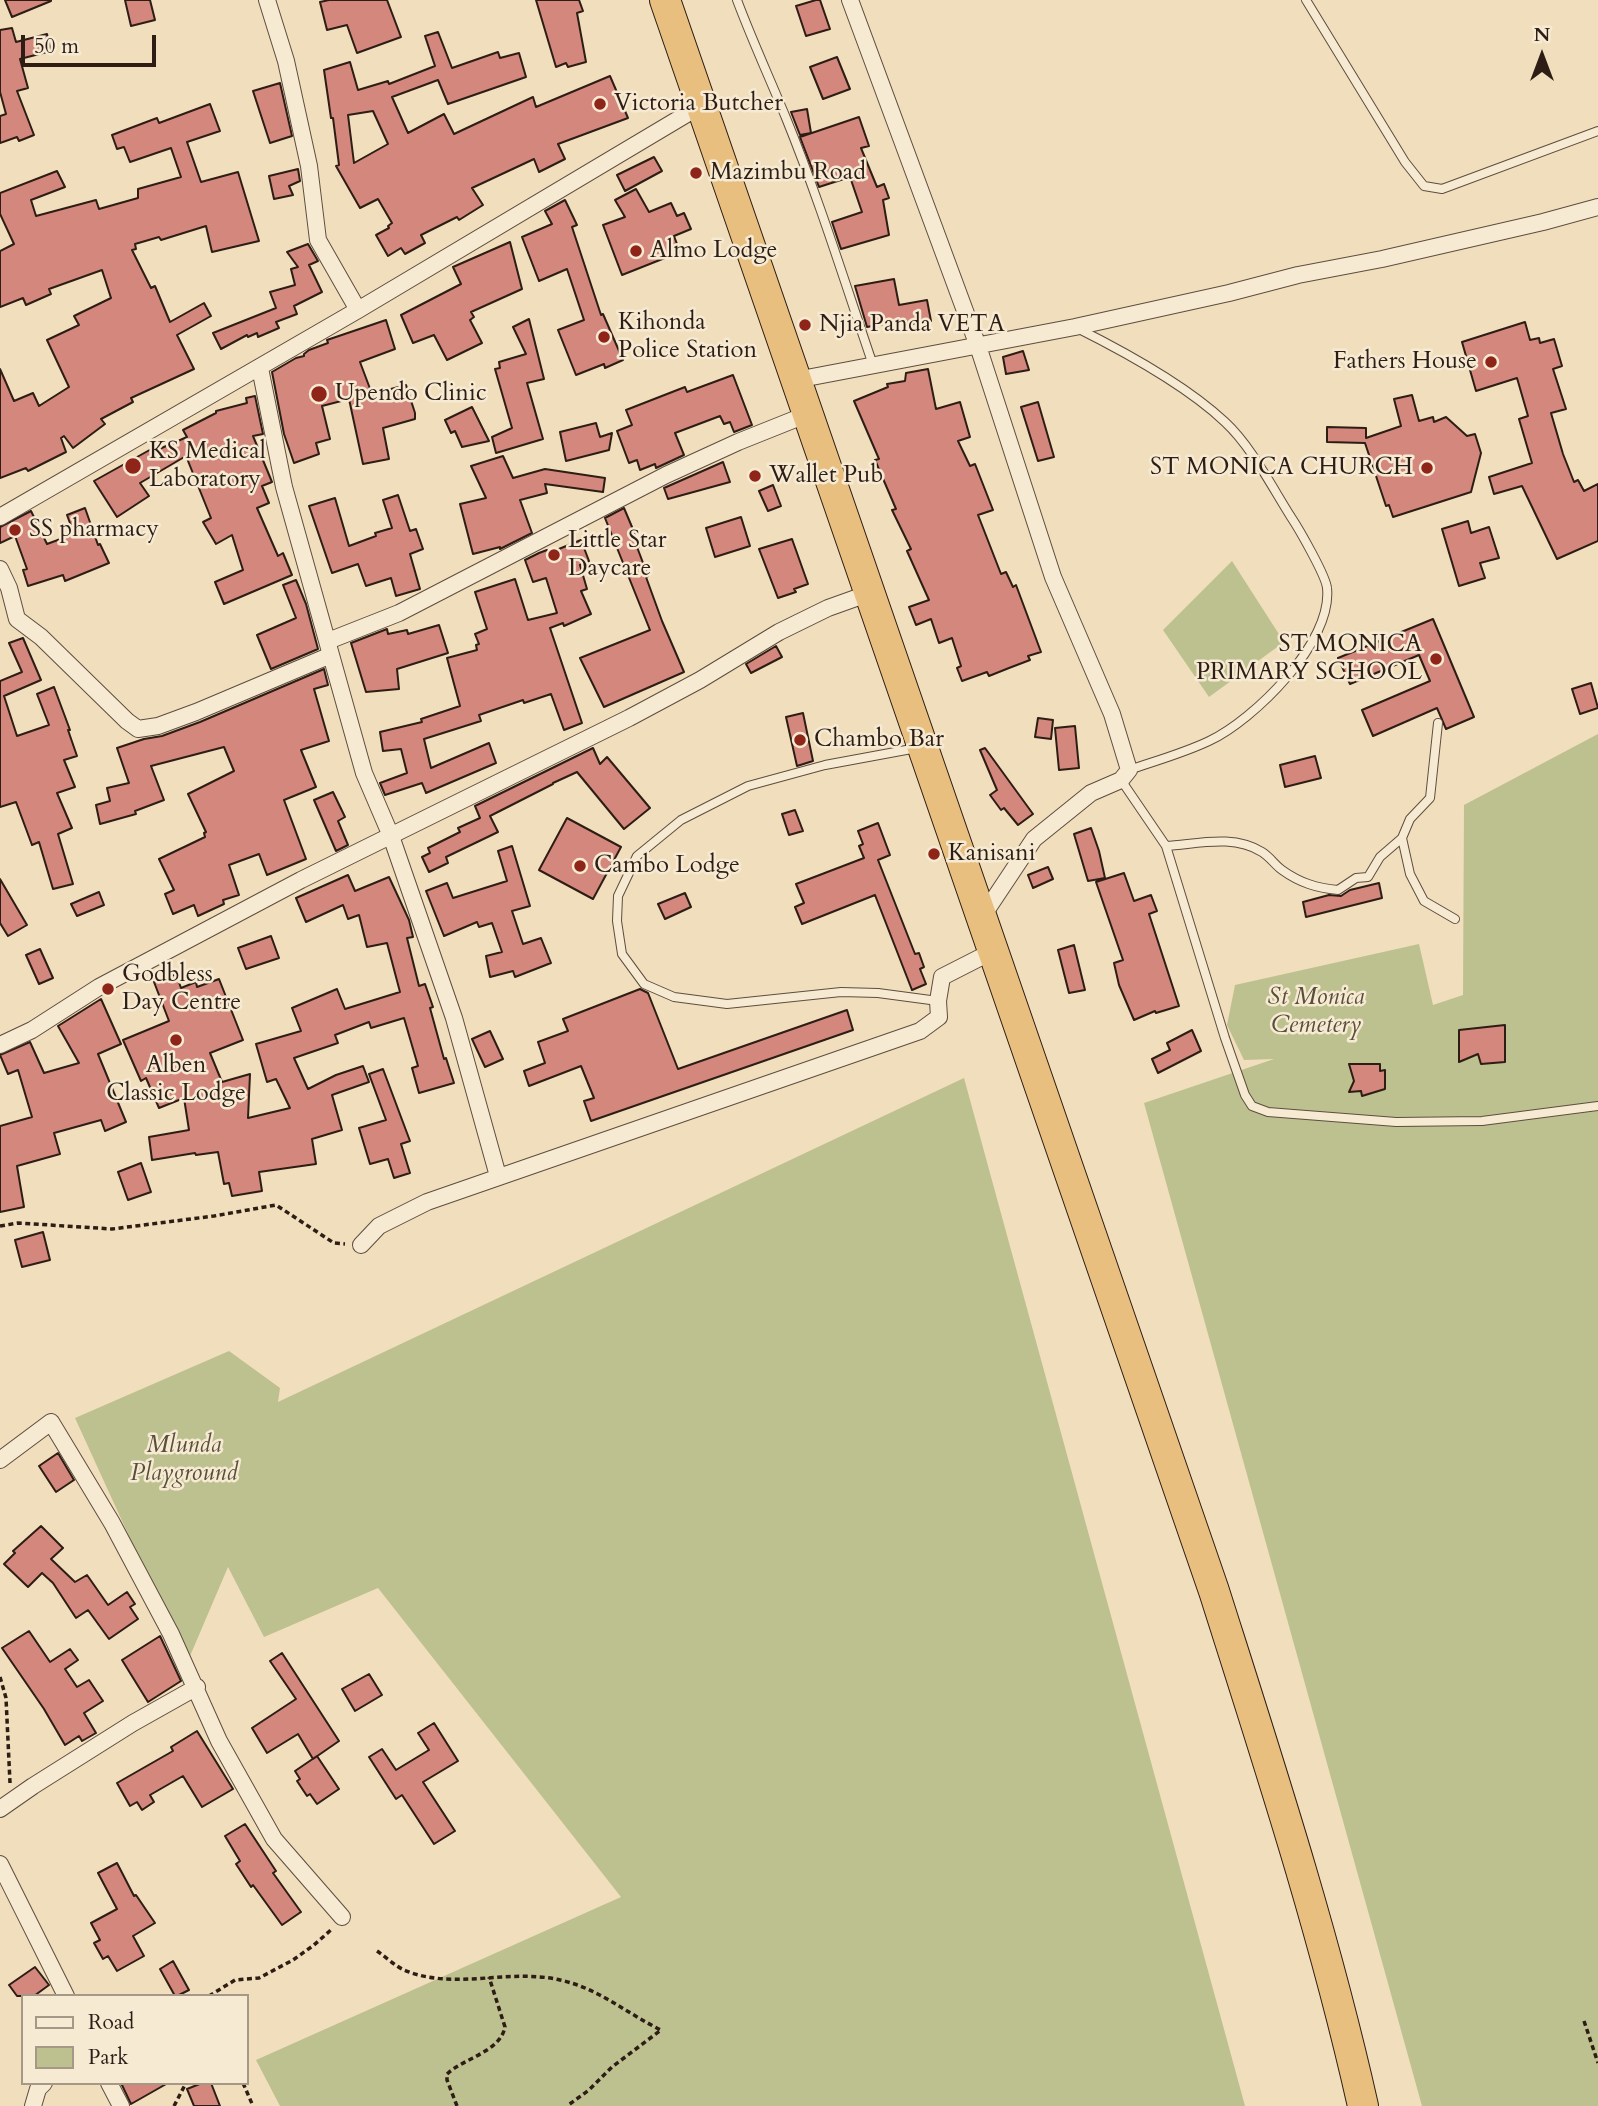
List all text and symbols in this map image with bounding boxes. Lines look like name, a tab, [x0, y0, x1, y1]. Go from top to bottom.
scale bar	[24, 21, 159, 65]
north arrow	[1507, 21, 1577, 91]
text: N	[1534, 22, 1550, 48]
text: 50 m	[34, 32, 79, 61]
place label: Victoria Butcher	[614, 90, 783, 118]
marker: Victoria Butcher	[592, 96, 608, 112]
place label: Mazimbu Road	[710, 159, 866, 187]
marker: Mazimbu Road	[688, 165, 704, 181]
place label: Almo Lodge	[650, 237, 778, 265]
marker: Almo Lodge	[628, 243, 644, 259]
place label: Kihonda Police Station	[618, 309, 757, 365]
place label: Njia Panda VETA	[819, 311, 1005, 339]
marker: Njia Panda VETA	[797, 317, 813, 333]
marker: Kihonda Police Station	[596, 329, 612, 345]
place label: Fathers House	[1333, 348, 1477, 376]
marker: Fathers House	[1483, 354, 1499, 370]
place label: Upendo Clinic	[335, 380, 487, 408]
marker: Upendo Clinic	[309, 384, 329, 404]
place label: KS Medical Laboratory	[149, 438, 266, 494]
place label: ST MONICA CHURCH	[1150, 454, 1413, 482]
marker: KS Medical Laboratory	[123, 456, 143, 476]
marker: ST MONICA CHURCH	[1419, 460, 1435, 476]
place label: Wallet Pub	[769, 462, 883, 490]
marker: Wallet Pub	[747, 468, 763, 484]
place label: SS pharmacy	[29, 516, 159, 544]
marker: SS pharmacy	[7, 522, 23, 538]
place label: Little Star Daycare	[568, 527, 667, 583]
marker: Little Star Daycare	[546, 547, 562, 563]
place label: ST MONICA PRIMARY SCHOOL	[1196, 631, 1422, 687]
marker: ST MONICA PRIMARY SCHOOL	[1428, 651, 1444, 667]
place label: Chambo Bar	[814, 726, 944, 754]
marker: Chambo Bar	[792, 732, 808, 748]
place label: Kanisani	[948, 840, 1035, 868]
marker: Kanisani	[926, 846, 942, 862]
place label: Cambo Lodge	[594, 852, 740, 880]
marker: Cambo Lodge	[572, 858, 588, 874]
place label: Godbless Day Centre	[122, 961, 241, 1017]
marker: Godbless Day Centre	[100, 981, 116, 997]
park label: St Monica Cemetery	[1268, 984, 1364, 1040]
marker: Alben Classic Lodge	[168, 1032, 184, 1048]
place label: Alben Classic Lodge	[106, 1052, 246, 1108]
park label: Mlunda Playground	[130, 1432, 238, 1488]
legend	[21, 1994, 248, 2085]
text: Road	[88, 2008, 134, 2037]
text: Park	[88, 2043, 128, 2072]

